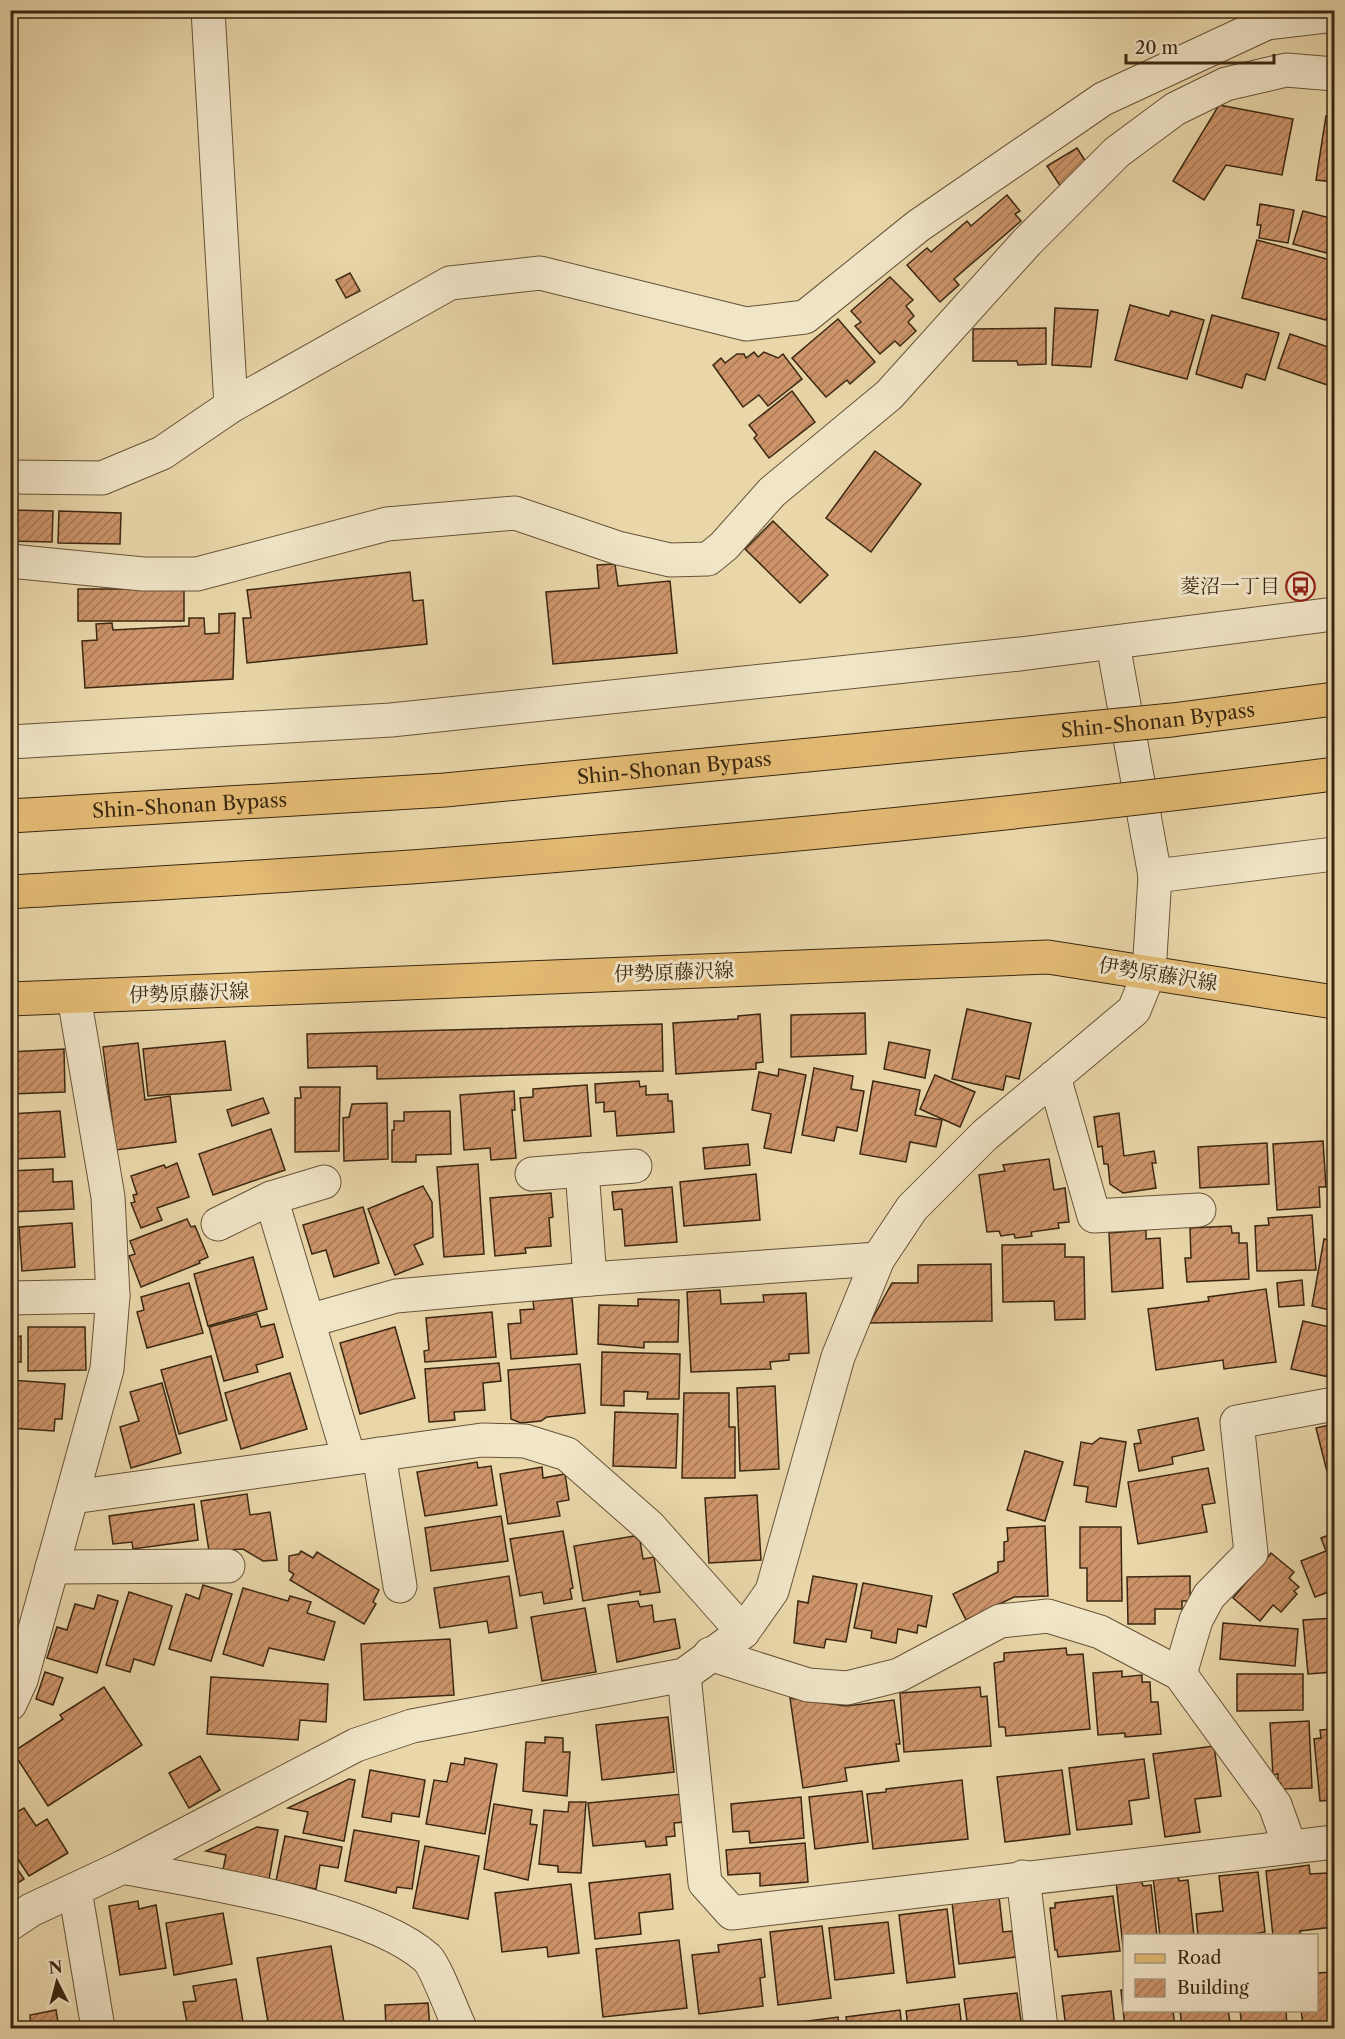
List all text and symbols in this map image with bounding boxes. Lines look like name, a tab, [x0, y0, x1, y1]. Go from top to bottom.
scale bar	[1126, 27, 1274, 65]
text: 20 m	[1135, 37, 1179, 59]
bus stop icon: 菱沼一丁目	[1285, 570, 1317, 602]
place label: 菱沼一丁目	[1180, 574, 1280, 598]
street label: Shin-Shonan Bypass	[1060, 697, 1256, 743]
street label: Shin-Shonan Bypass	[576, 747, 772, 789]
street label: Shin-Shonan Bypass	[92, 787, 288, 823]
street label: 伊勢原藤沢線	[1097, 953, 1219, 995]
street label: 伊勢原藤沢線	[614, 958, 734, 986]
street label: 伊勢原藤沢線	[129, 979, 249, 1007]
legend	[1123, 1934, 1318, 2012]
text: Road	[1177, 1947, 1222, 1969]
north arrow	[27, 1952, 87, 2012]
text: N	[47, 1956, 63, 1978]
text: Building	[1177, 1977, 1249, 1999]

